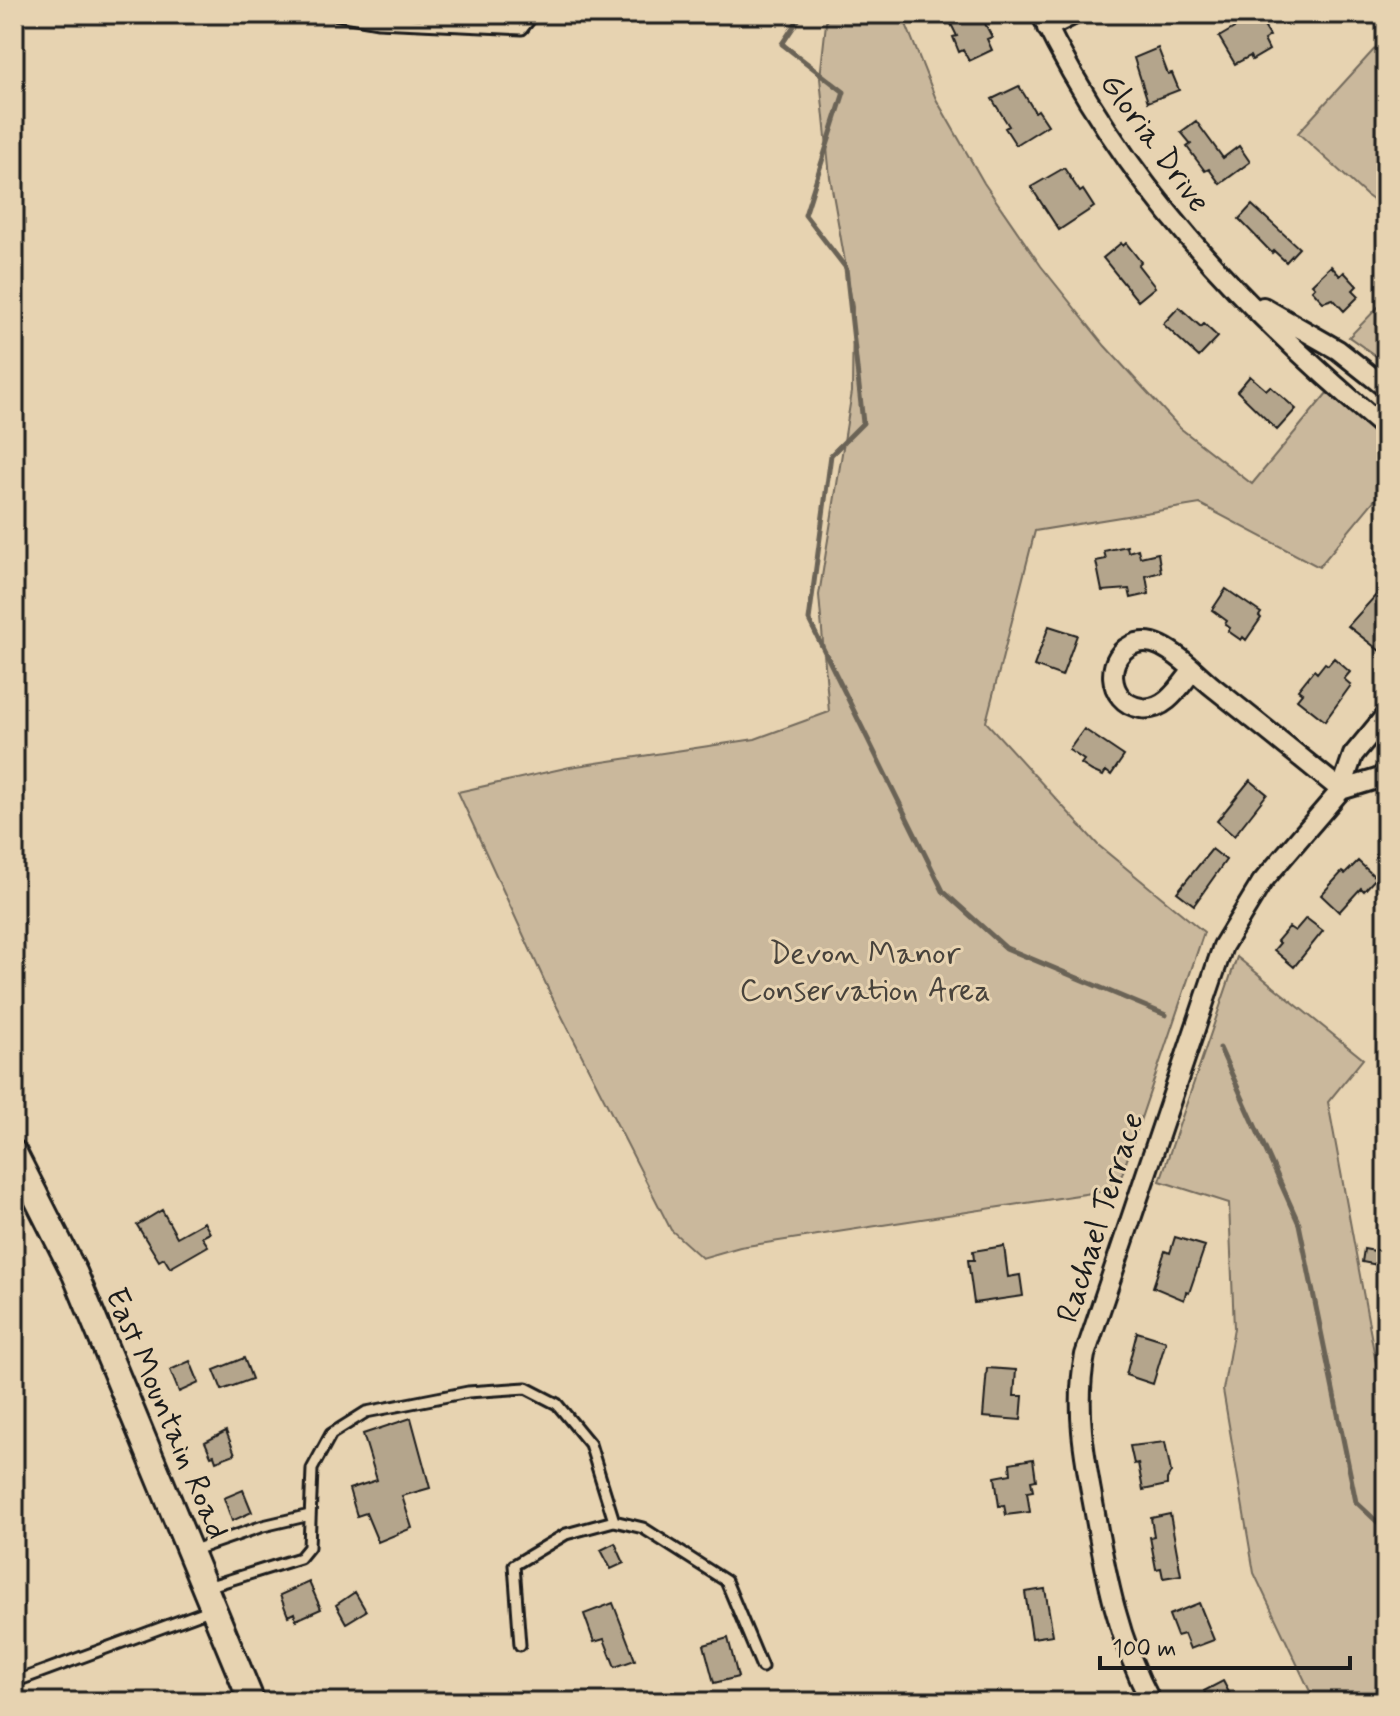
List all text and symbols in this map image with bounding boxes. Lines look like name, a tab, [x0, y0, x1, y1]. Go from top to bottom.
street label: Gloria Drive	[1089, 65, 1219, 222]
park label: Devon Manor Conservation Area	[739, 933, 991, 1012]
street label: Rachael Terrace	[1047, 1107, 1155, 1328]
street label: East Mountain Road	[94, 1282, 238, 1546]
scale bar	[1100, 1620, 1350, 1670]
text: 100 m	[1112, 1634, 1176, 1665]

